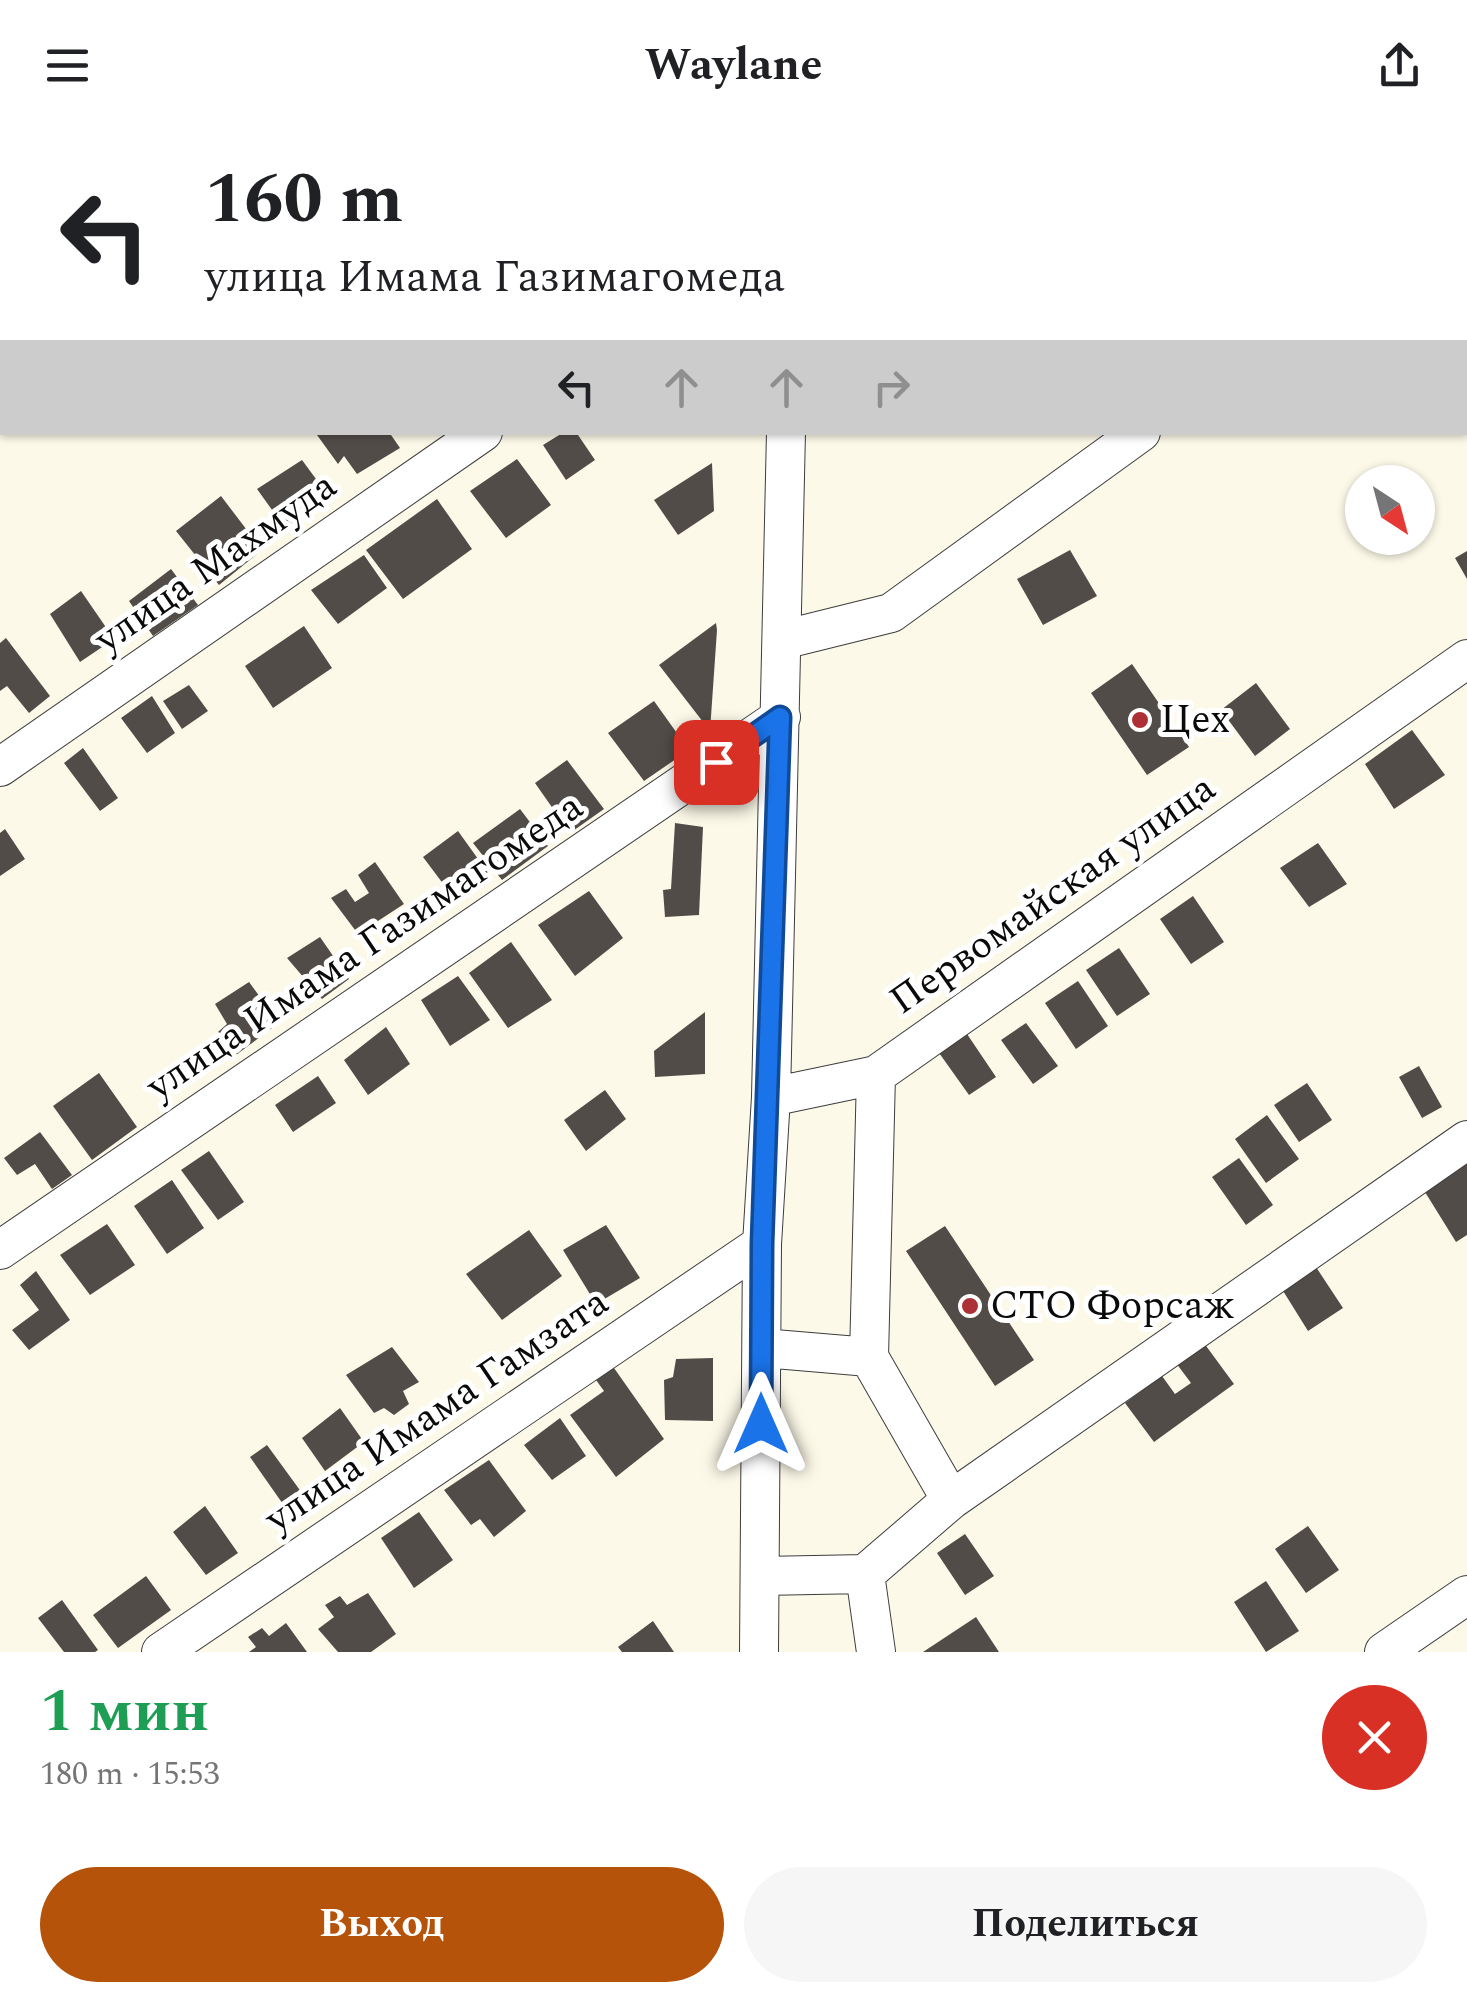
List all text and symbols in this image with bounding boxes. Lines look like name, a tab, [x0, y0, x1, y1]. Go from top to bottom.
text: Waylane	[645, 31, 822, 100]
icon: menu	[40, 38, 95, 93]
icon: share	[1372, 38, 1427, 93]
text: 160 m	[205, 147, 403, 253]
icon: left	[40, 170, 170, 300]
text: улица Имама Газимагомеда	[205, 243, 785, 312]
icon: left	[549, 360, 604, 415]
icon: ahead	[654, 360, 709, 415]
icon: ahead	[759, 360, 814, 415]
icon: right	[864, 360, 919, 415]
street label: улица Махмуда	[81, 456, 350, 670]
north arrow	[1345, 465, 1435, 555]
map controls	[1345, 465, 1435, 555]
place label: Цех	[1160, 690, 1230, 751]
marker: Цех	[1129, 709, 1151, 731]
pin	[674, 720, 759, 805]
icon: arrive	[689, 735, 744, 790]
street label: Первомайская улица	[877, 759, 1229, 1031]
street label: улица Имама Газимагомеда	[133, 777, 596, 1117]
street label: улица Имама Гамзата	[252, 1273, 622, 1550]
place label: СТО Форсаж	[990, 1276, 1235, 1337]
marker: СТО Форсаж	[959, 1295, 981, 1317]
position arrow	[709, 1372, 813, 1476]
text: 1 мин	[40, 1666, 209, 1758]
button: close	[1322, 1685, 1427, 1790]
text: 180 m · 15:53	[40, 1750, 220, 1799]
button: Выход	[40, 1867, 724, 1982]
button: Поделиться	[744, 1867, 1427, 1982]

